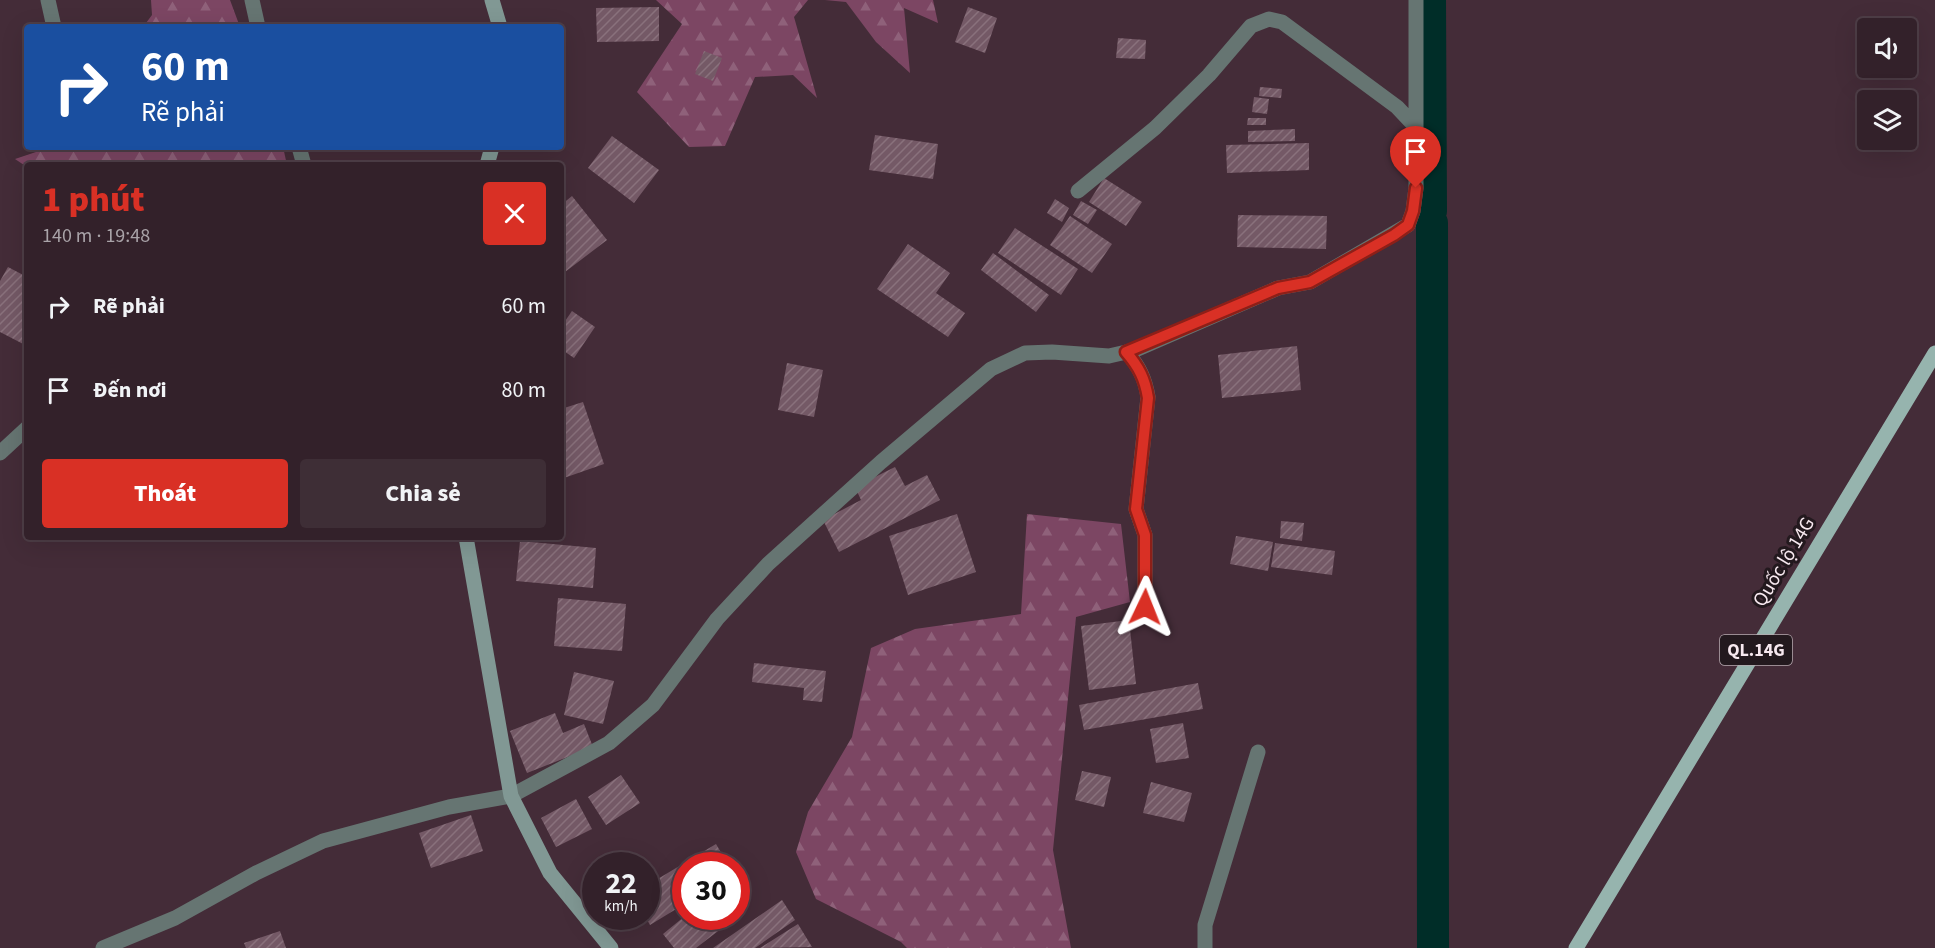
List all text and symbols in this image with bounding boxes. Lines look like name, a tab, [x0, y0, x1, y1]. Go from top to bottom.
map controls	[1857, 18, 1917, 150]
button: sound	[1857, 18, 1917, 78]
text: 60 m	[141, 37, 230, 97]
icon: right	[42, 48, 120, 126]
button: layers	[1857, 90, 1917, 150]
text: Rẽ phải	[141, 93, 225, 132]
pin	[1390, 126, 1441, 188]
icon: arrive	[1399, 135, 1432, 168]
text: 1 phút	[42, 174, 145, 225]
button: close	[483, 182, 546, 245]
text: 140 m · 19:48	[42, 222, 150, 250]
icon: right	[42, 290, 75, 323]
text: Rẽ phải	[93, 290, 165, 322]
text: 60 m	[501, 290, 546, 322]
icon: arrive	[42, 374, 75, 407]
text: Đến nơi	[93, 374, 167, 406]
text: 80 m	[501, 374, 546, 406]
button: Thoát	[42, 459, 288, 528]
button: Chia sẻ	[300, 459, 546, 528]
street label: Quốc lộ 14G	[1746, 512, 1822, 612]
position arrow	[1113, 575, 1177, 639]
road number: QL.14G	[1720, 635, 1792, 665]
speed limit sign: 30	[672, 852, 750, 930]
text: 22	[605, 862, 637, 905]
text: km/h	[604, 896, 638, 917]

